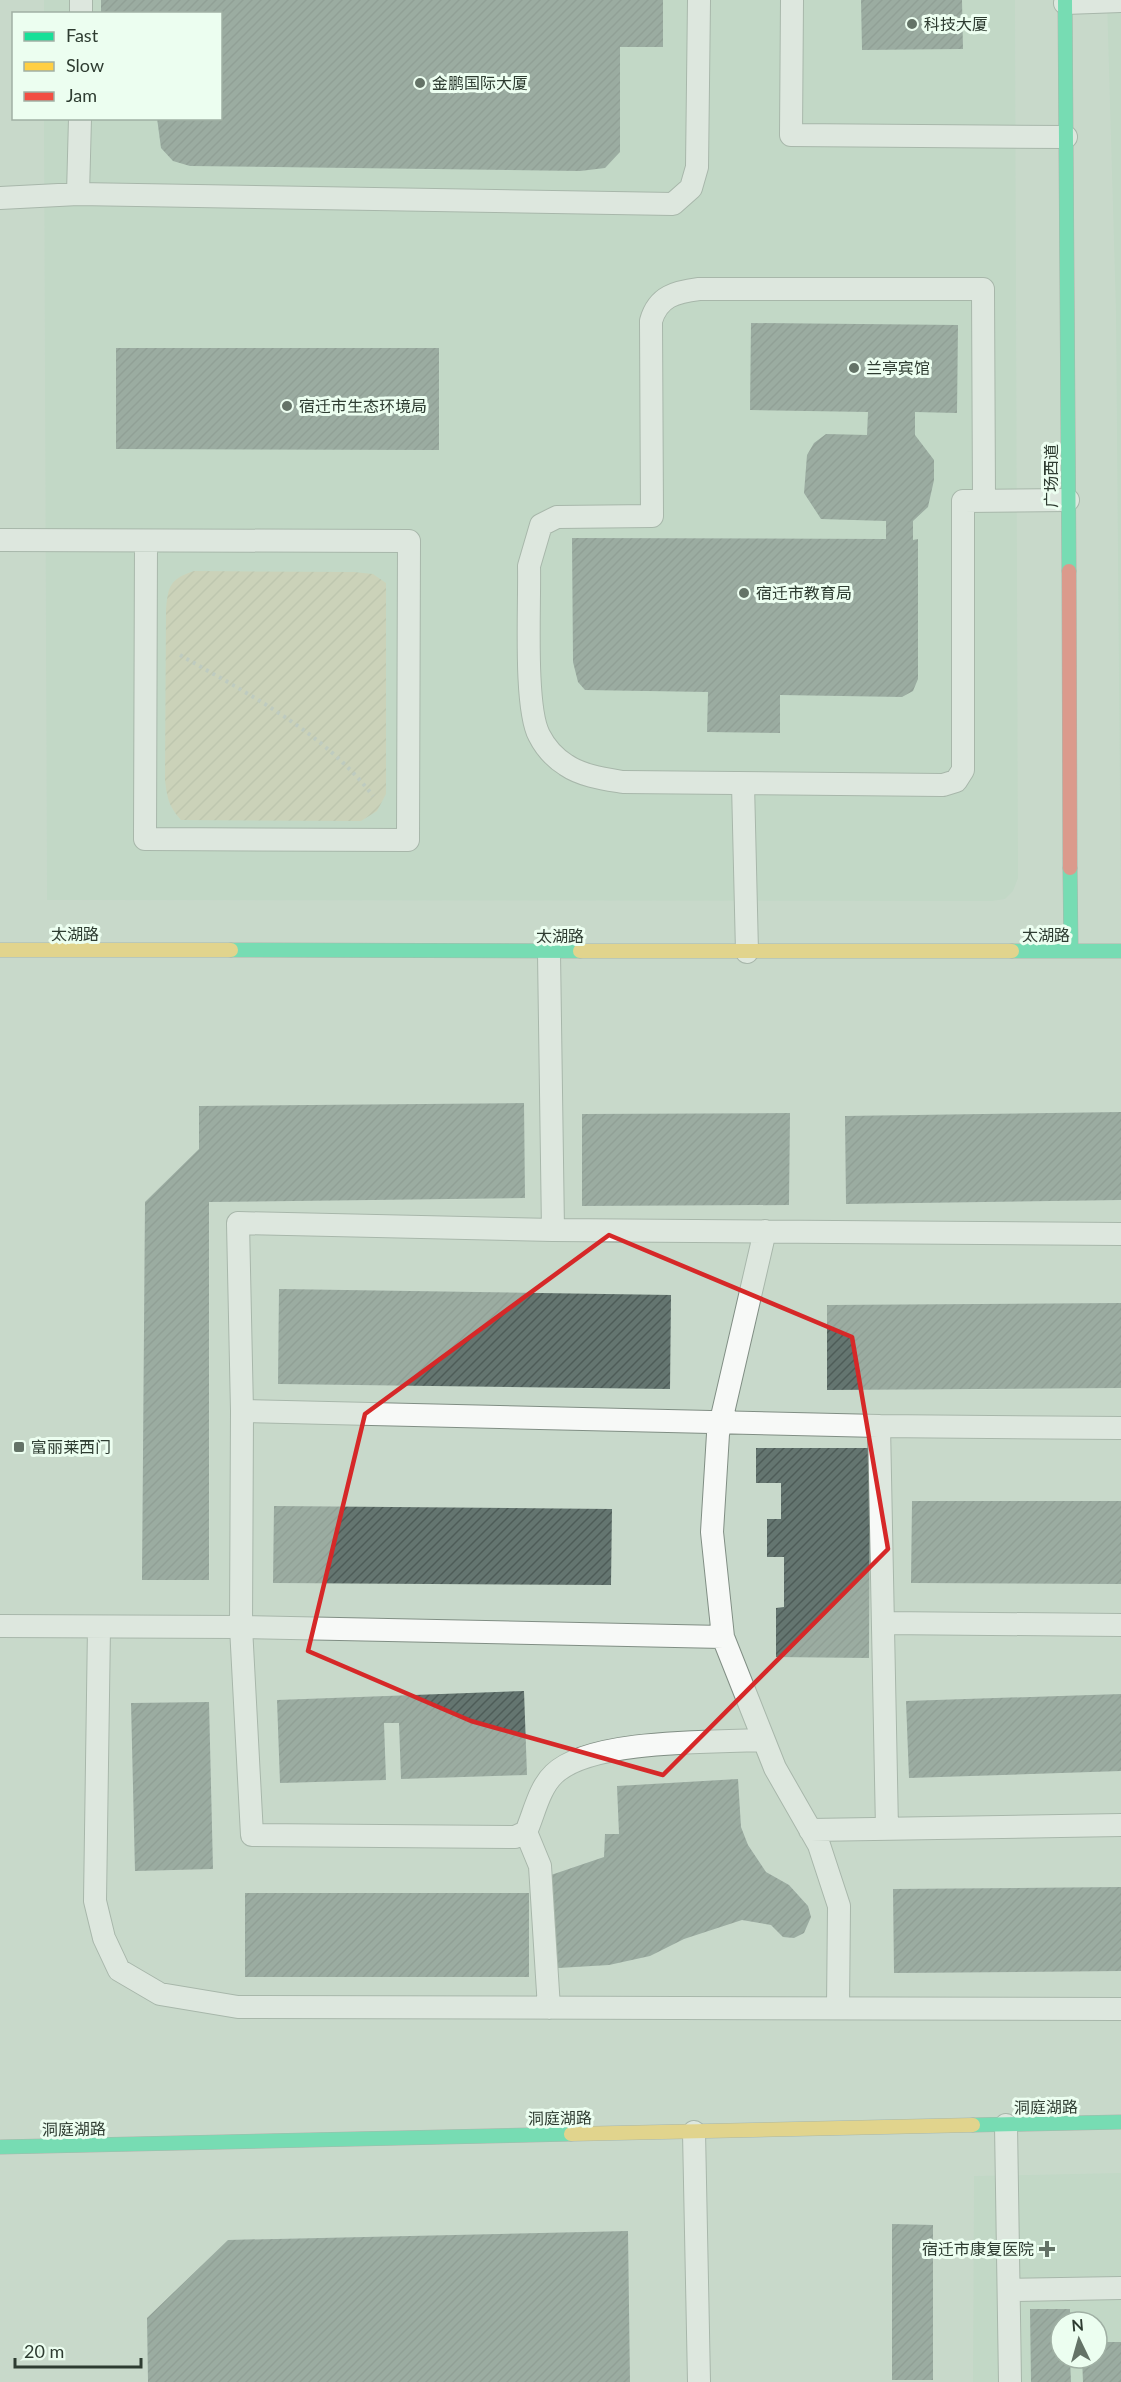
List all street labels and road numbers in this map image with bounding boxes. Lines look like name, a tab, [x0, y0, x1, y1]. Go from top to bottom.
street label: 广场西道	[1041, 444, 1060, 508]
street label: 太湖路	[51, 924, 99, 943]
street label: 太湖路	[1022, 925, 1070, 944]
street label: 太湖路	[536, 926, 584, 945]
street label: 洞庭湖路	[1014, 2096, 1078, 2117]
street label: 洞庭湖路	[528, 2107, 592, 2128]
street label: 洞庭湖路	[42, 2118, 106, 2139]

